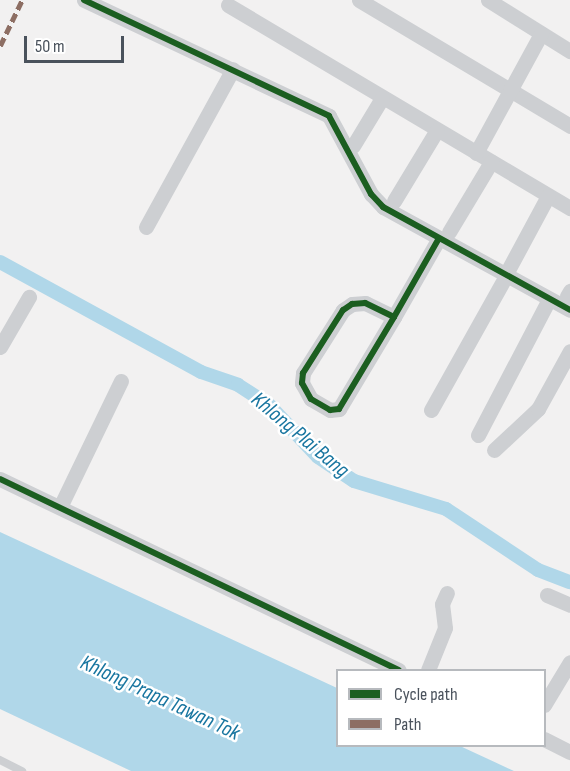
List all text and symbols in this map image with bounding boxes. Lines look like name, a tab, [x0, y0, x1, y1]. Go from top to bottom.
scale bar	[27, 24, 128, 62]
text: 50 m	[35, 36, 65, 57]
water label: Khlong Plai Bang	[246, 386, 354, 484]
water label: Khlong Prapa Tawan Tok	[76, 649, 244, 747]
legend	[336, 669, 546, 747]
text: Cycle path	[394, 684, 458, 705]
text: Path	[394, 714, 422, 735]

